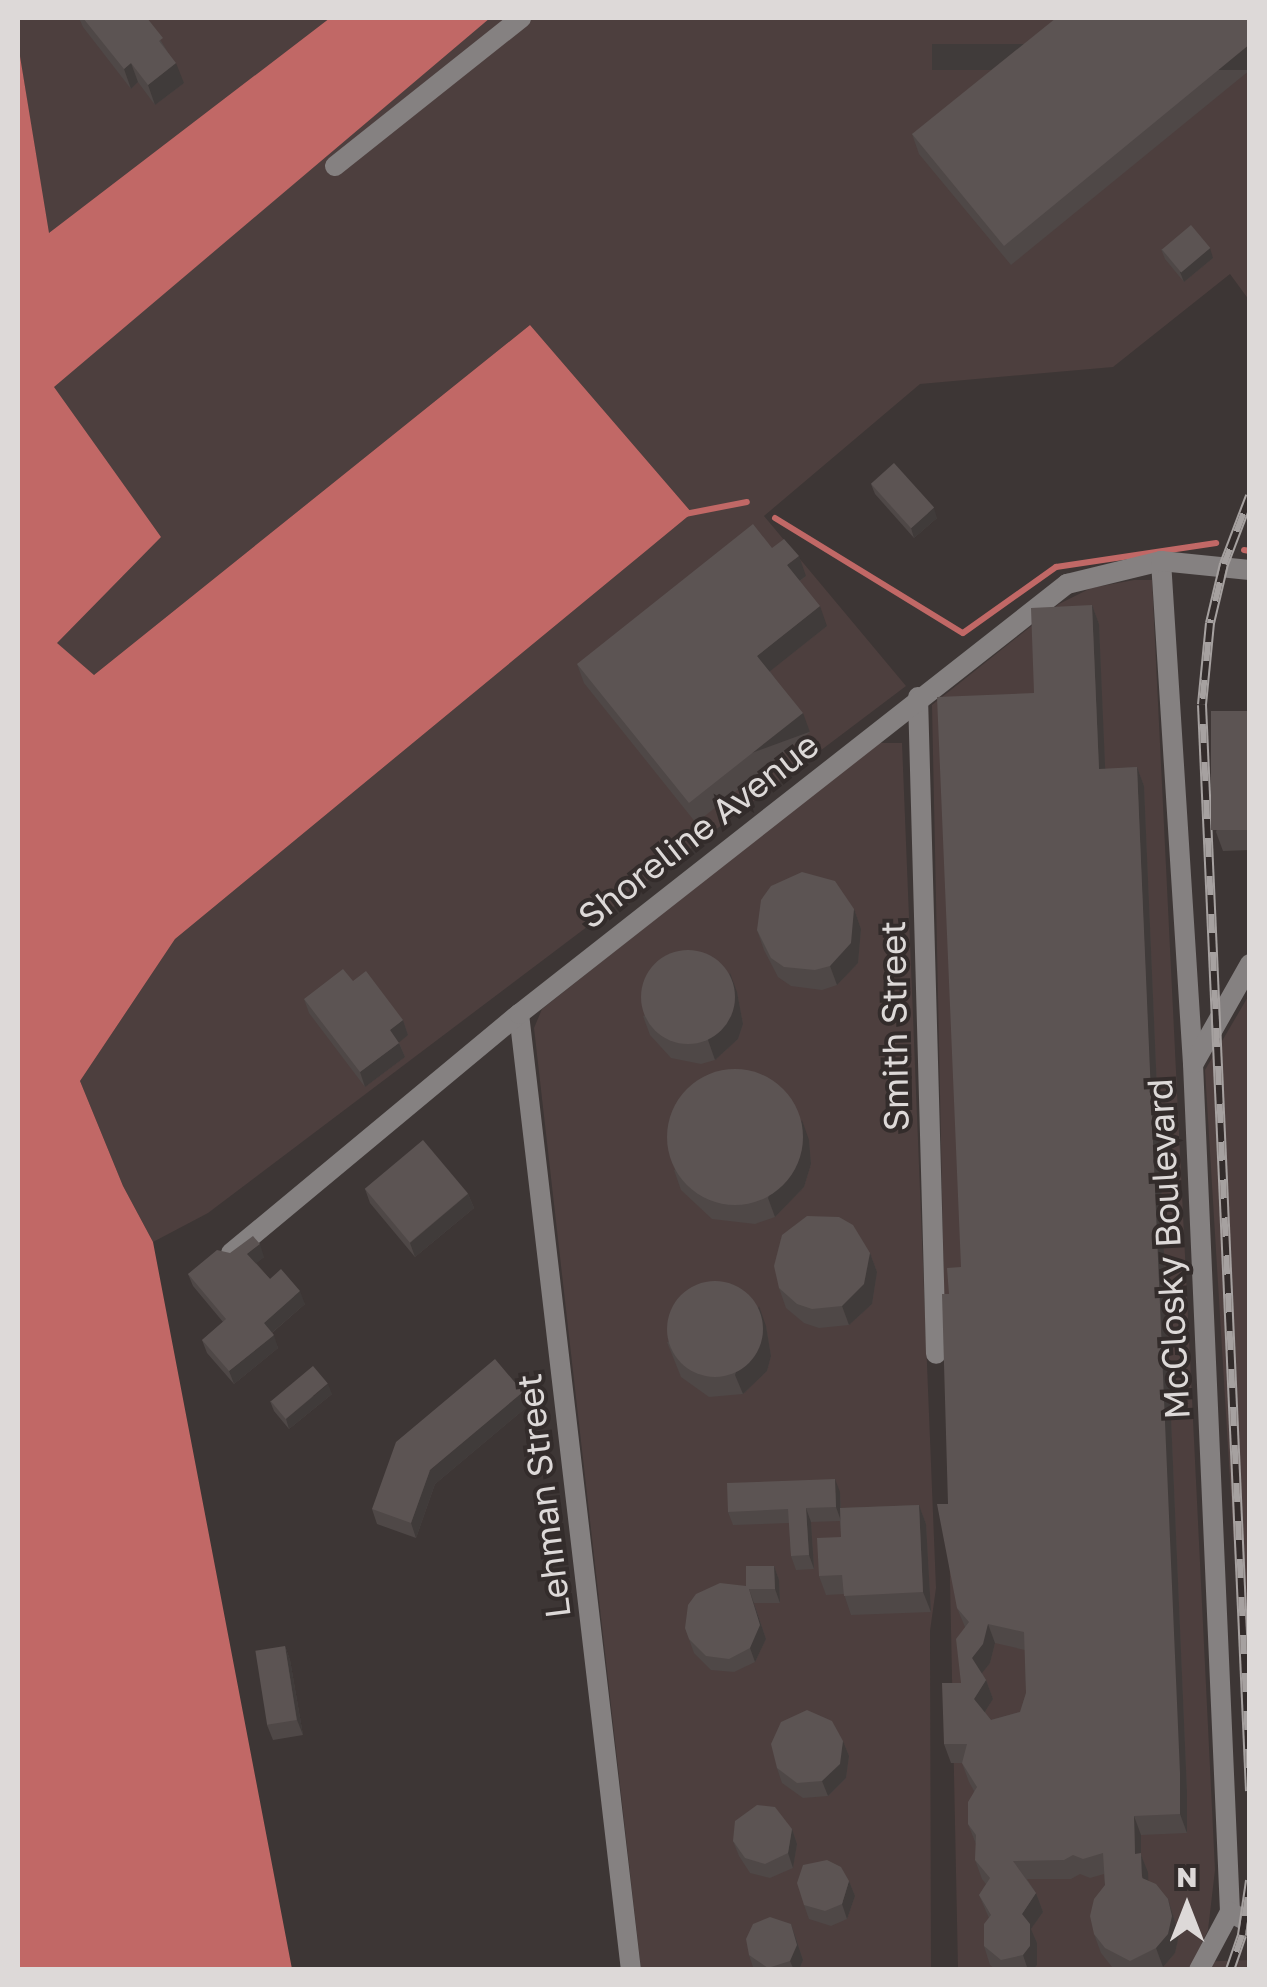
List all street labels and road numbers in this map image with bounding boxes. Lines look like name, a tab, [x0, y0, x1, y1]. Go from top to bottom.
street label: Shoreline Avenue	[570, 723, 826, 937]
street label: Smith Street	[871, 920, 917, 1132]
street label: McClosky Boulevard	[1138, 1078, 1198, 1420]
street label: Lehman Street	[507, 1371, 579, 1621]

